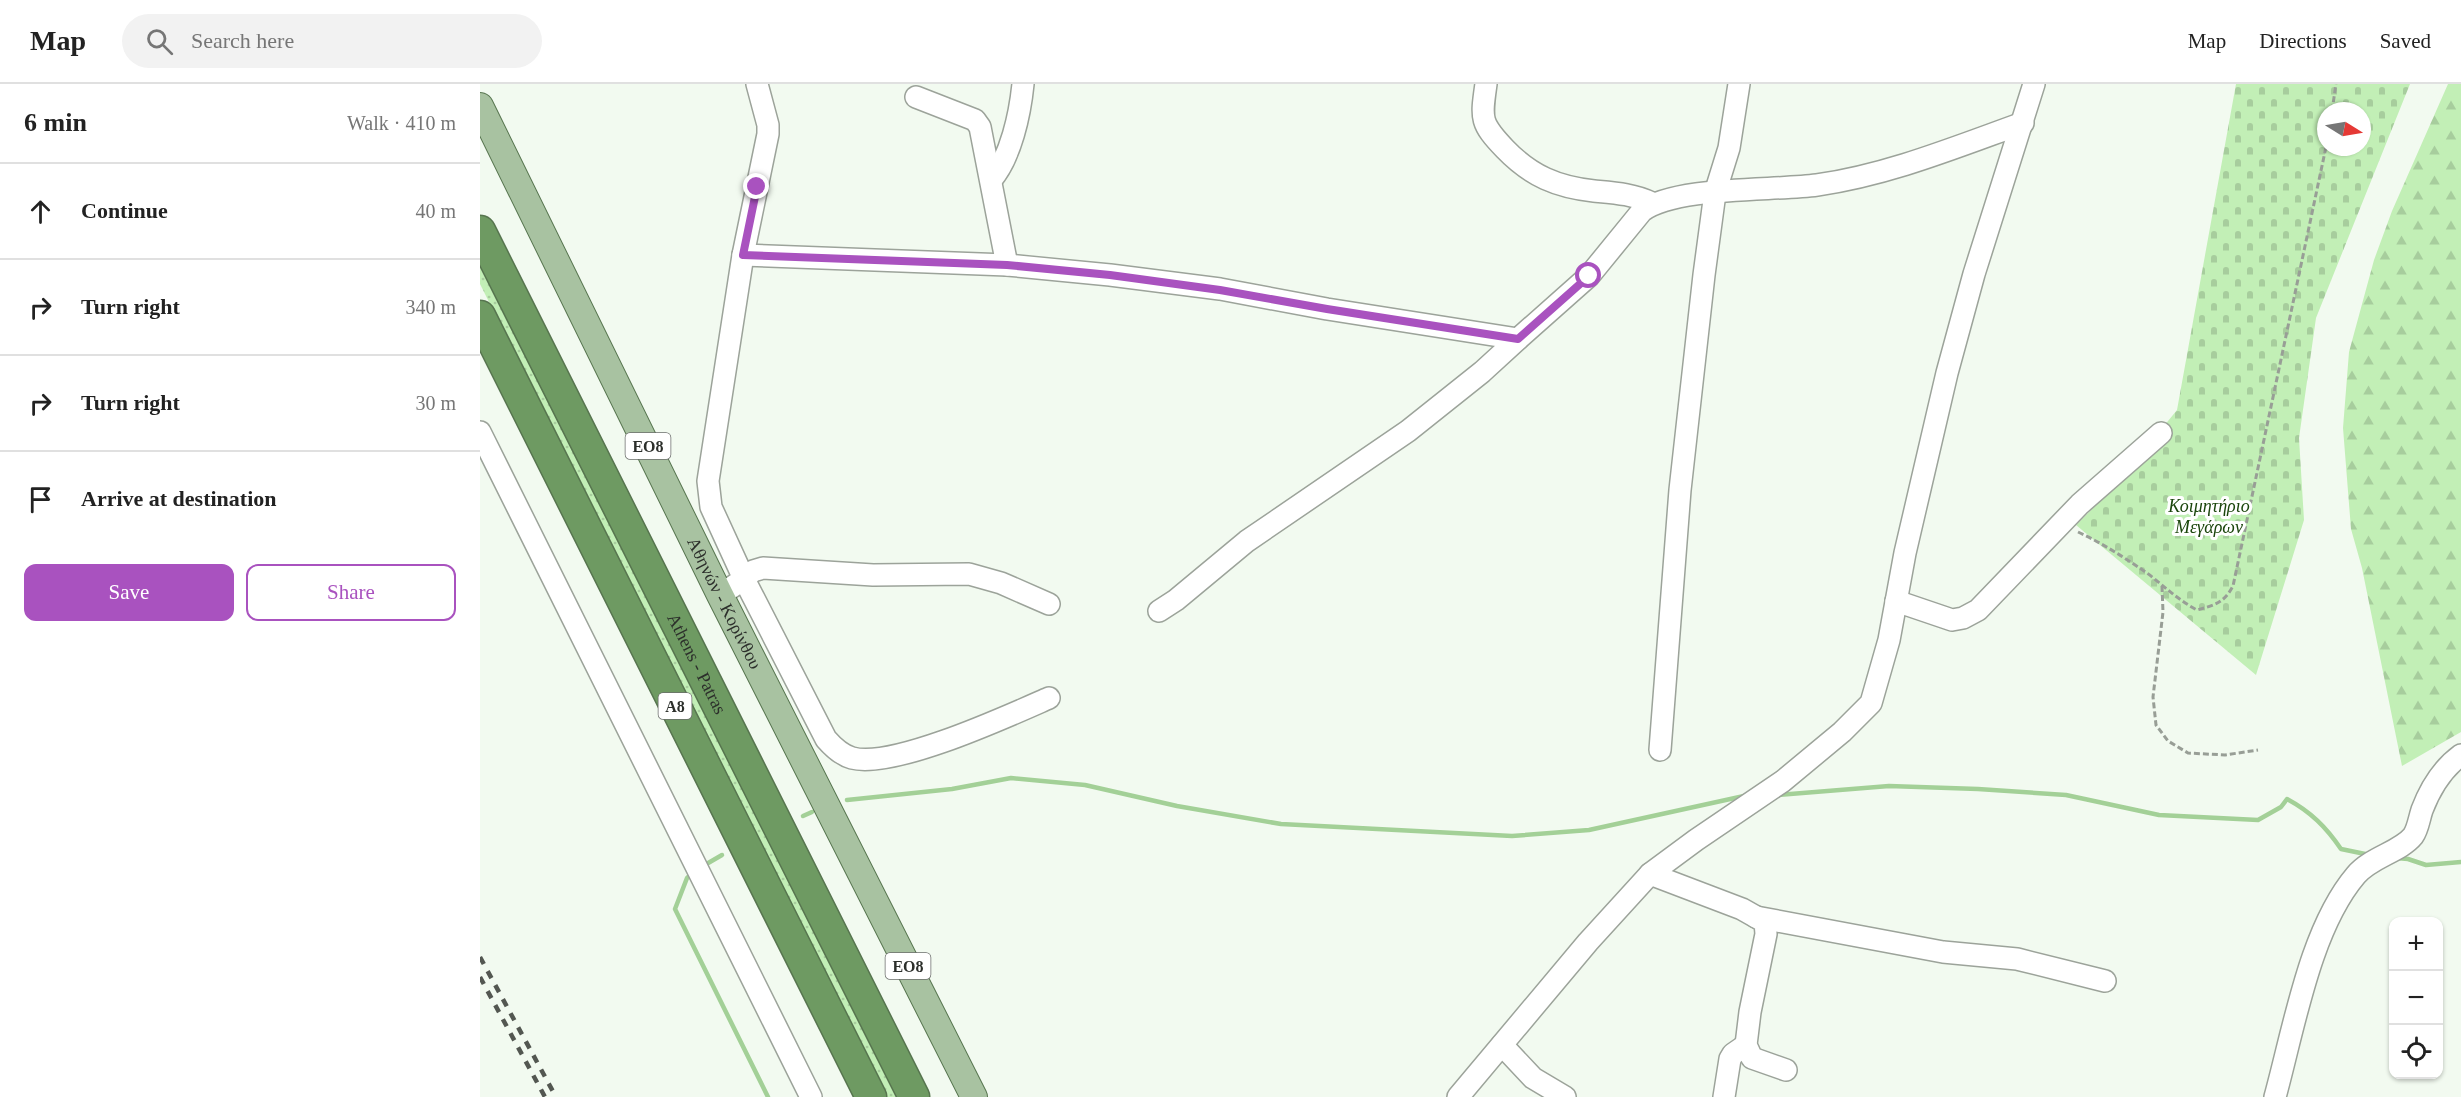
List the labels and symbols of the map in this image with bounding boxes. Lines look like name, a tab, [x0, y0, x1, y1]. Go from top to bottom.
north arrow	[2317, 102, 2371, 156]
route end	[743, 173, 769, 199]
route start	[1575, 262, 1601, 288]
road number: ΕΟ8	[626, 433, 670, 459]
park label: Κοιμητήριο Μεγάρων	[2167, 496, 2250, 537]
street label: Αθηνών - Κορίνθου	[683, 534, 766, 672]
street label: Athens - Patras	[663, 610, 730, 717]
road number: Α8	[658, 693, 692, 719]
road number: ΕΟ8	[886, 953, 930, 979]

